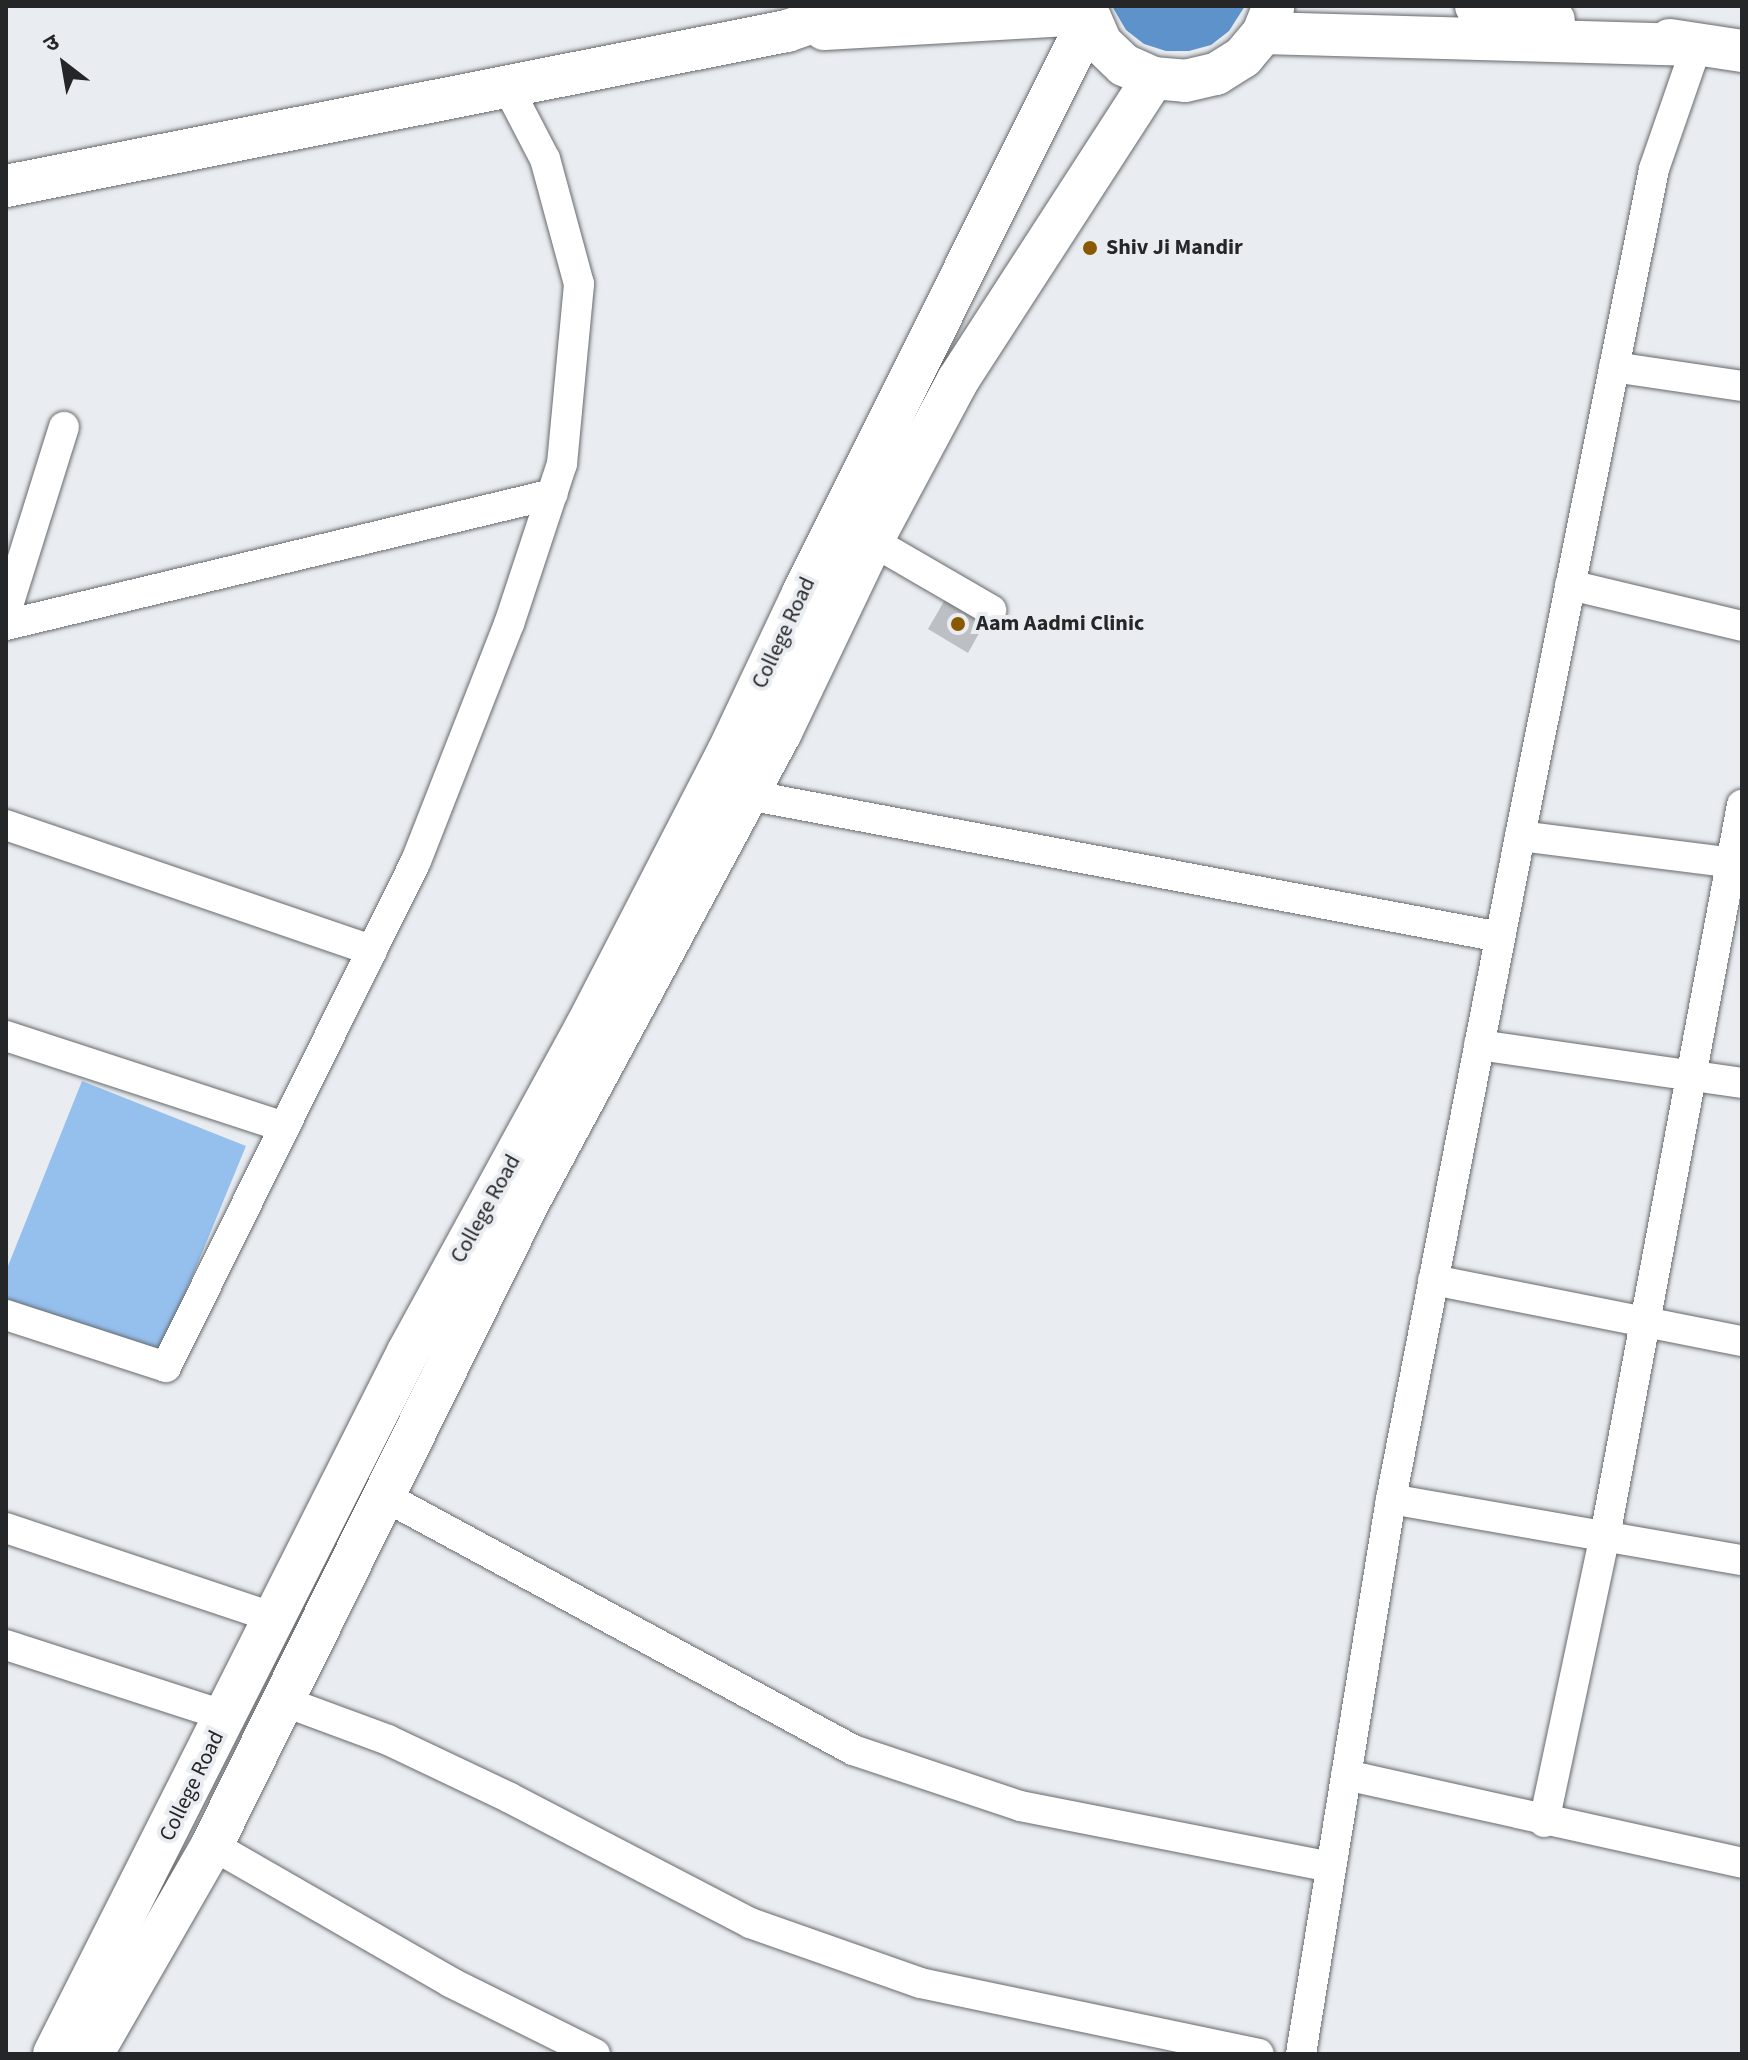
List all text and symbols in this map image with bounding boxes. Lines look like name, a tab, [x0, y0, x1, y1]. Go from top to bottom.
north arrow	[24, 24, 104, 104]
text: उ	[38, 26, 65, 60]
place label: Shiv Ji Mandir	[1106, 235, 1243, 261]
marker: Shiv Ji Mandir	[1081, 239, 1099, 257]
street label: College Road	[747, 573, 821, 693]
place label: Aam Aadmi Clinic	[976, 611, 1144, 637]
marker: Aam Aadmi Clinic	[947, 613, 969, 635]
street label: College Road	[445, 1150, 527, 1268]
street label: College Road	[154, 1726, 230, 1846]

